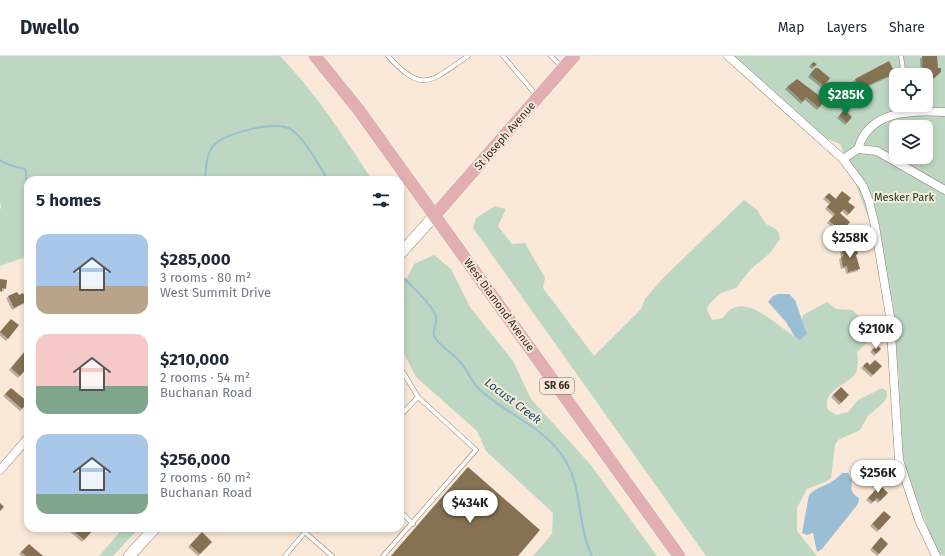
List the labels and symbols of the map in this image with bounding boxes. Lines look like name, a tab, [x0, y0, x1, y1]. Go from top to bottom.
pin: $285K	[818, 82, 874, 116]
street label: St Joseph Avenue	[472, 99, 538, 173]
park label: Mesker Park	[874, 191, 934, 204]
pin: $258K	[822, 225, 878, 259]
street label: West Diamond Avenue	[461, 256, 537, 354]
pin: $210K	[848, 316, 904, 350]
water label: Locust Creek	[482, 375, 545, 427]
road number: SR 66	[540, 378, 574, 394]
pin: $256K	[850, 460, 906, 494]
pin: $434K	[442, 490, 498, 524]

